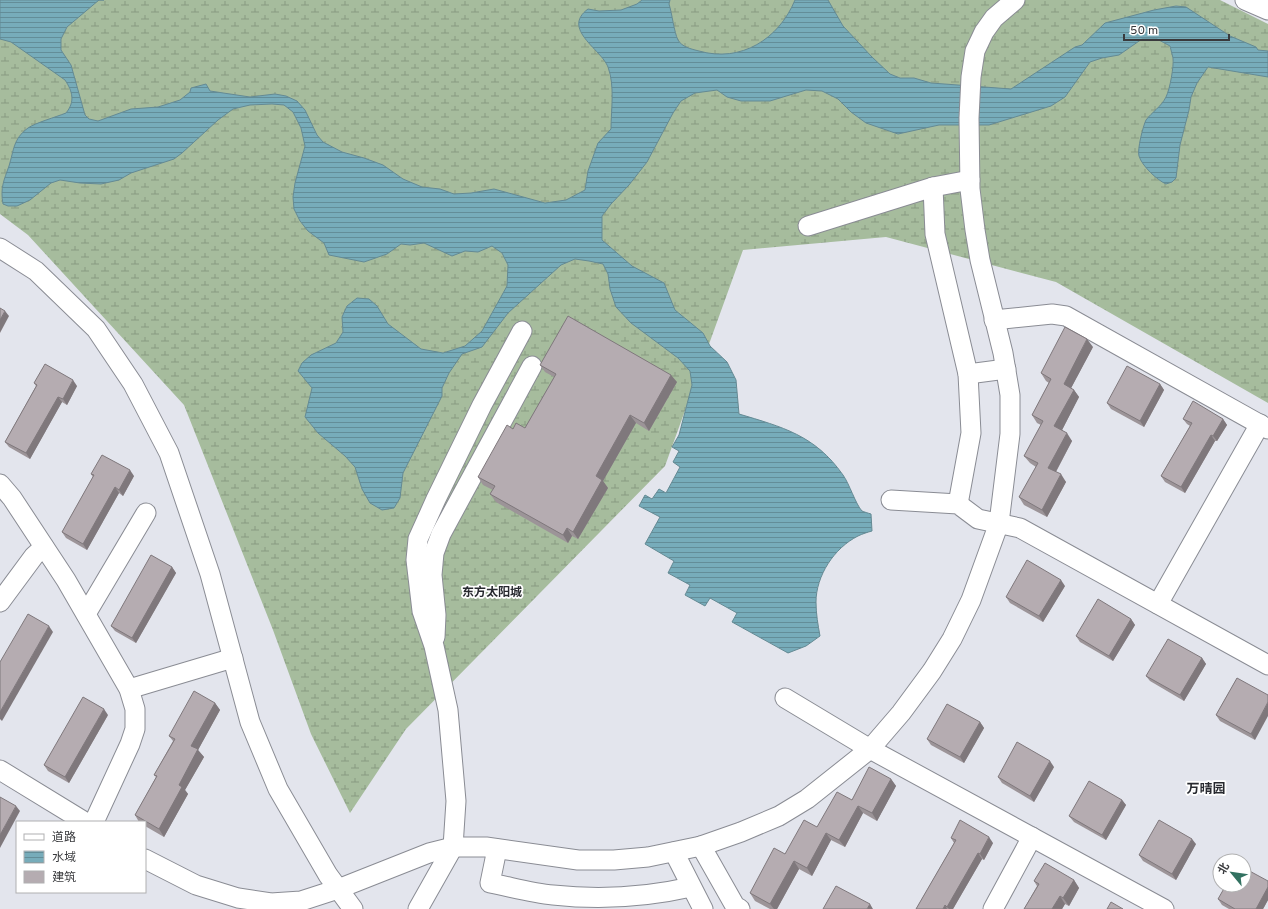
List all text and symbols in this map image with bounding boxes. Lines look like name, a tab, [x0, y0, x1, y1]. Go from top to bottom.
scale bar	[1124, 16, 1229, 42]
text: 50 m	[1130, 23, 1158, 39]
district label: 东方太阳城	[462, 585, 522, 601]
district label: 万晴园	[1186, 782, 1226, 798]
legend	[16, 821, 146, 893]
text: 道路	[52, 830, 76, 846]
text: 水域	[52, 850, 76, 866]
north arrow	[1212, 853, 1252, 893]
text: 北	[1215, 860, 1233, 877]
text: 建筑	[52, 870, 76, 886]

